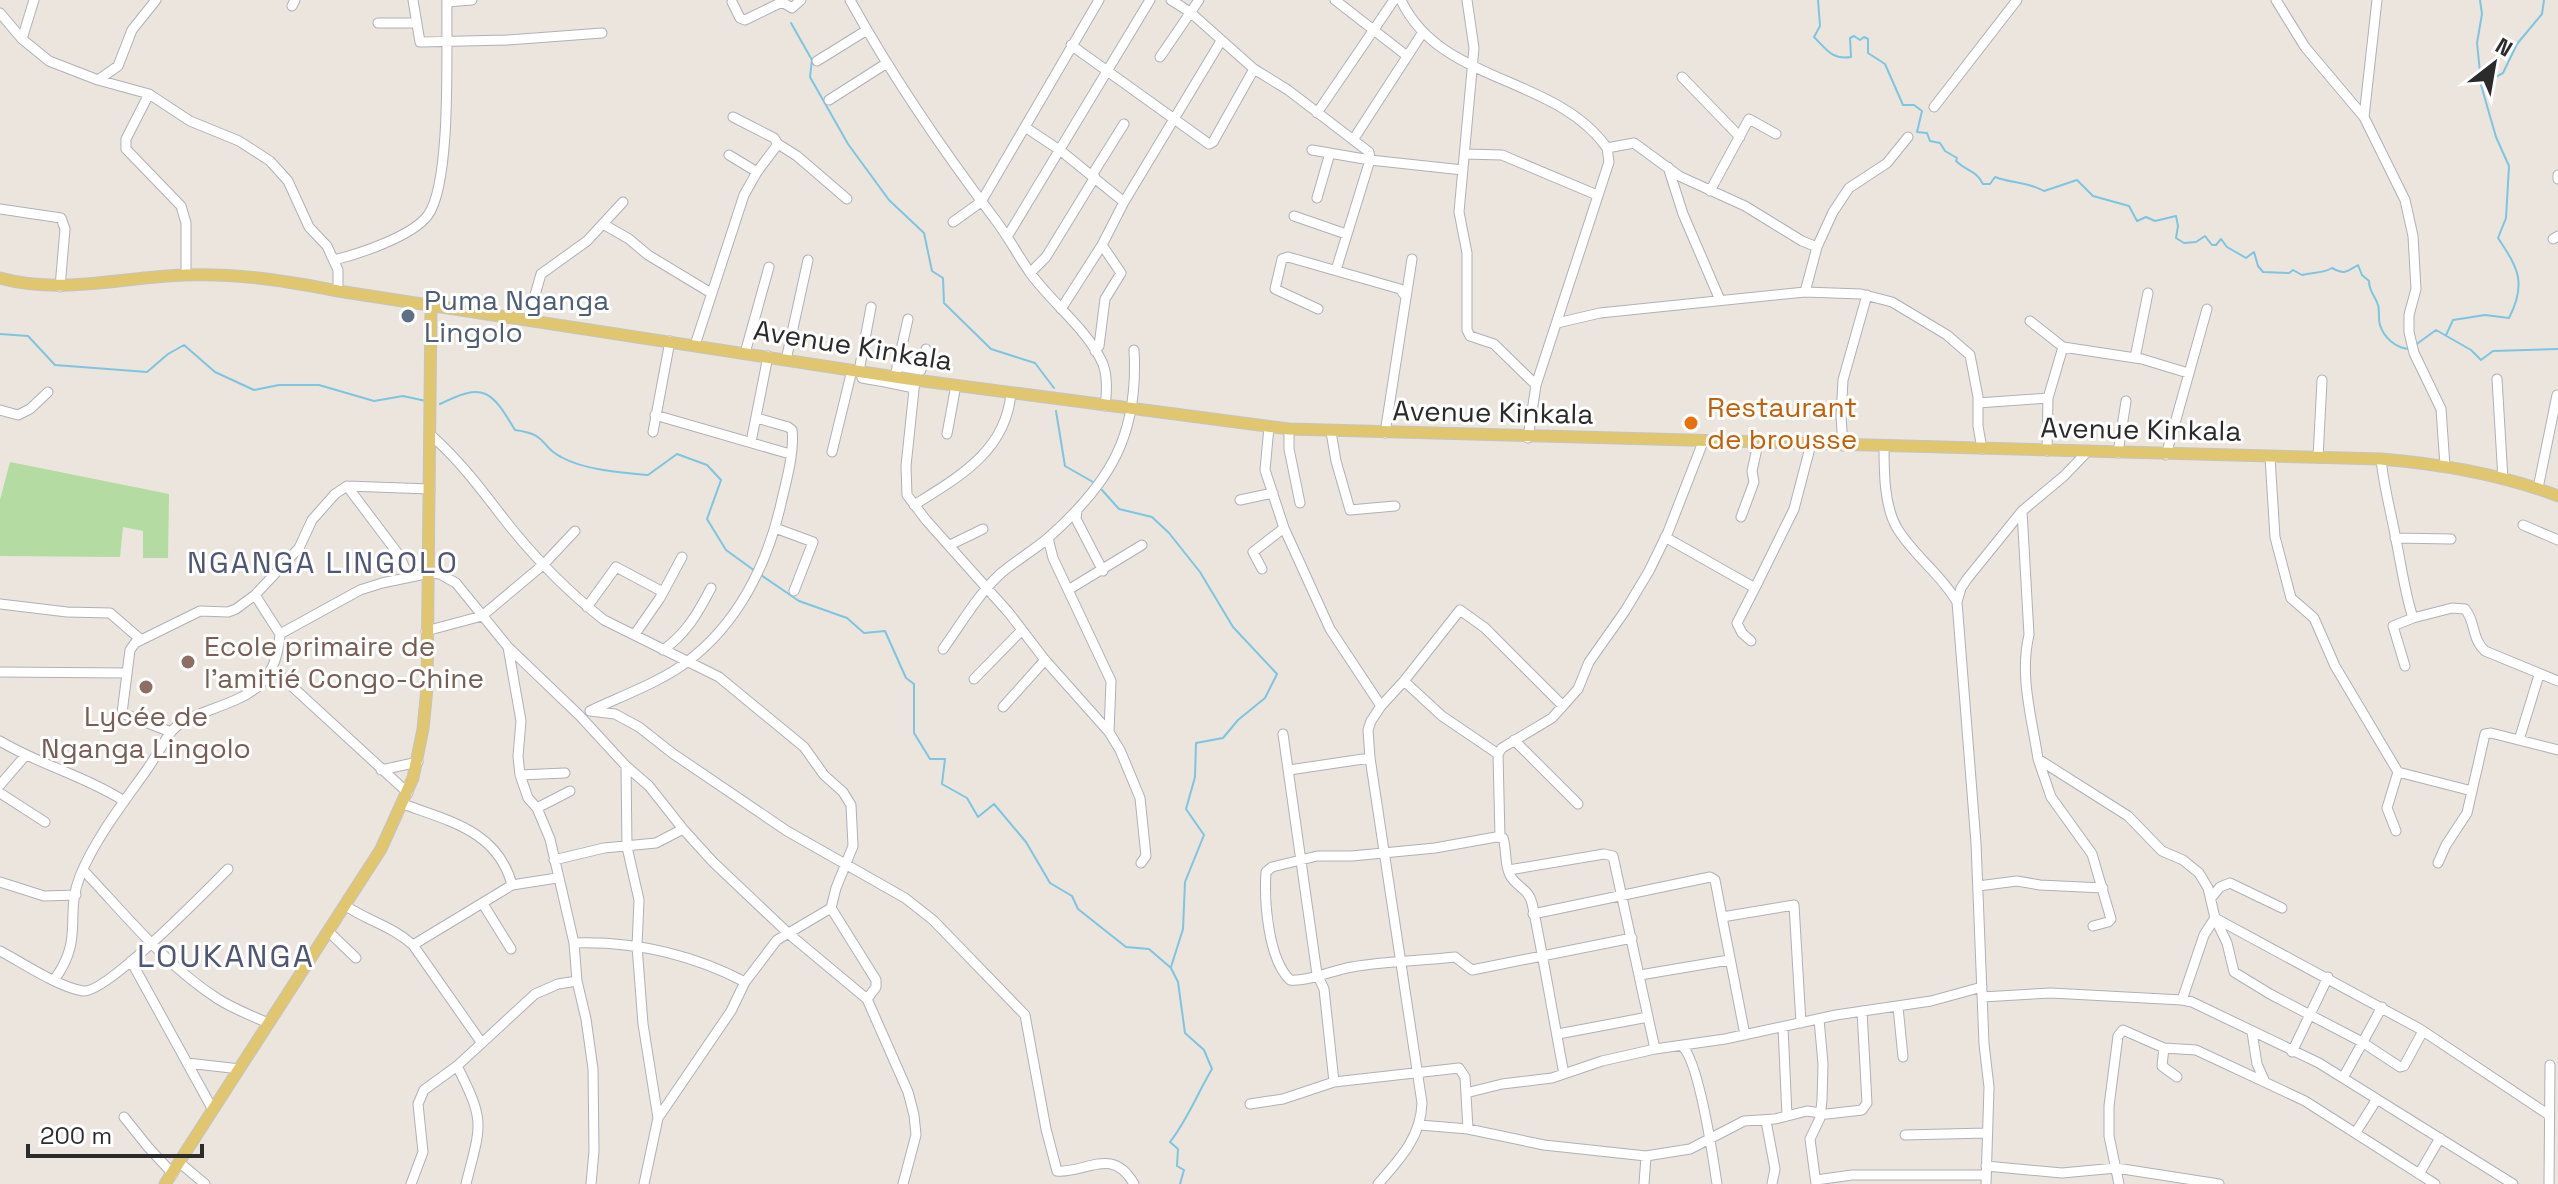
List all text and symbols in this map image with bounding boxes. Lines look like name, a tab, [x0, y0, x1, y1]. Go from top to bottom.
north arrow	[2454, 24, 2534, 104]
text: N	[2491, 31, 2518, 63]
place label: Puma Nganga Lingolo	[424, 282, 609, 350]
marker: Puma Nganga Lingolo	[399, 307, 417, 325]
street label: Avenue Kinkala	[751, 311, 955, 379]
place label: Restaurant de brousse	[1707, 389, 1857, 457]
street label: Avenue Kinkala	[1392, 392, 1594, 432]
street label: Avenue Kinkala	[2040, 409, 2242, 449]
marker: Restaurant de brousse	[1682, 414, 1700, 432]
district label: NGANGA LINGOLO	[187, 543, 459, 582]
place label: Ecole primaire de l’amitié Congo-Chine	[204, 628, 484, 696]
marker: Ecole primaire de l’amitié Congo-Chine	[179, 653, 197, 671]
marker: Lycée de Nganga Lingolo	[137, 678, 155, 696]
place label: Lycée de Nganga Lingolo	[41, 698, 251, 766]
district label: LOUKANGA	[137, 936, 315, 976]
scale bar	[28, 1108, 202, 1158]
text: 200 m	[40, 1120, 112, 1151]

